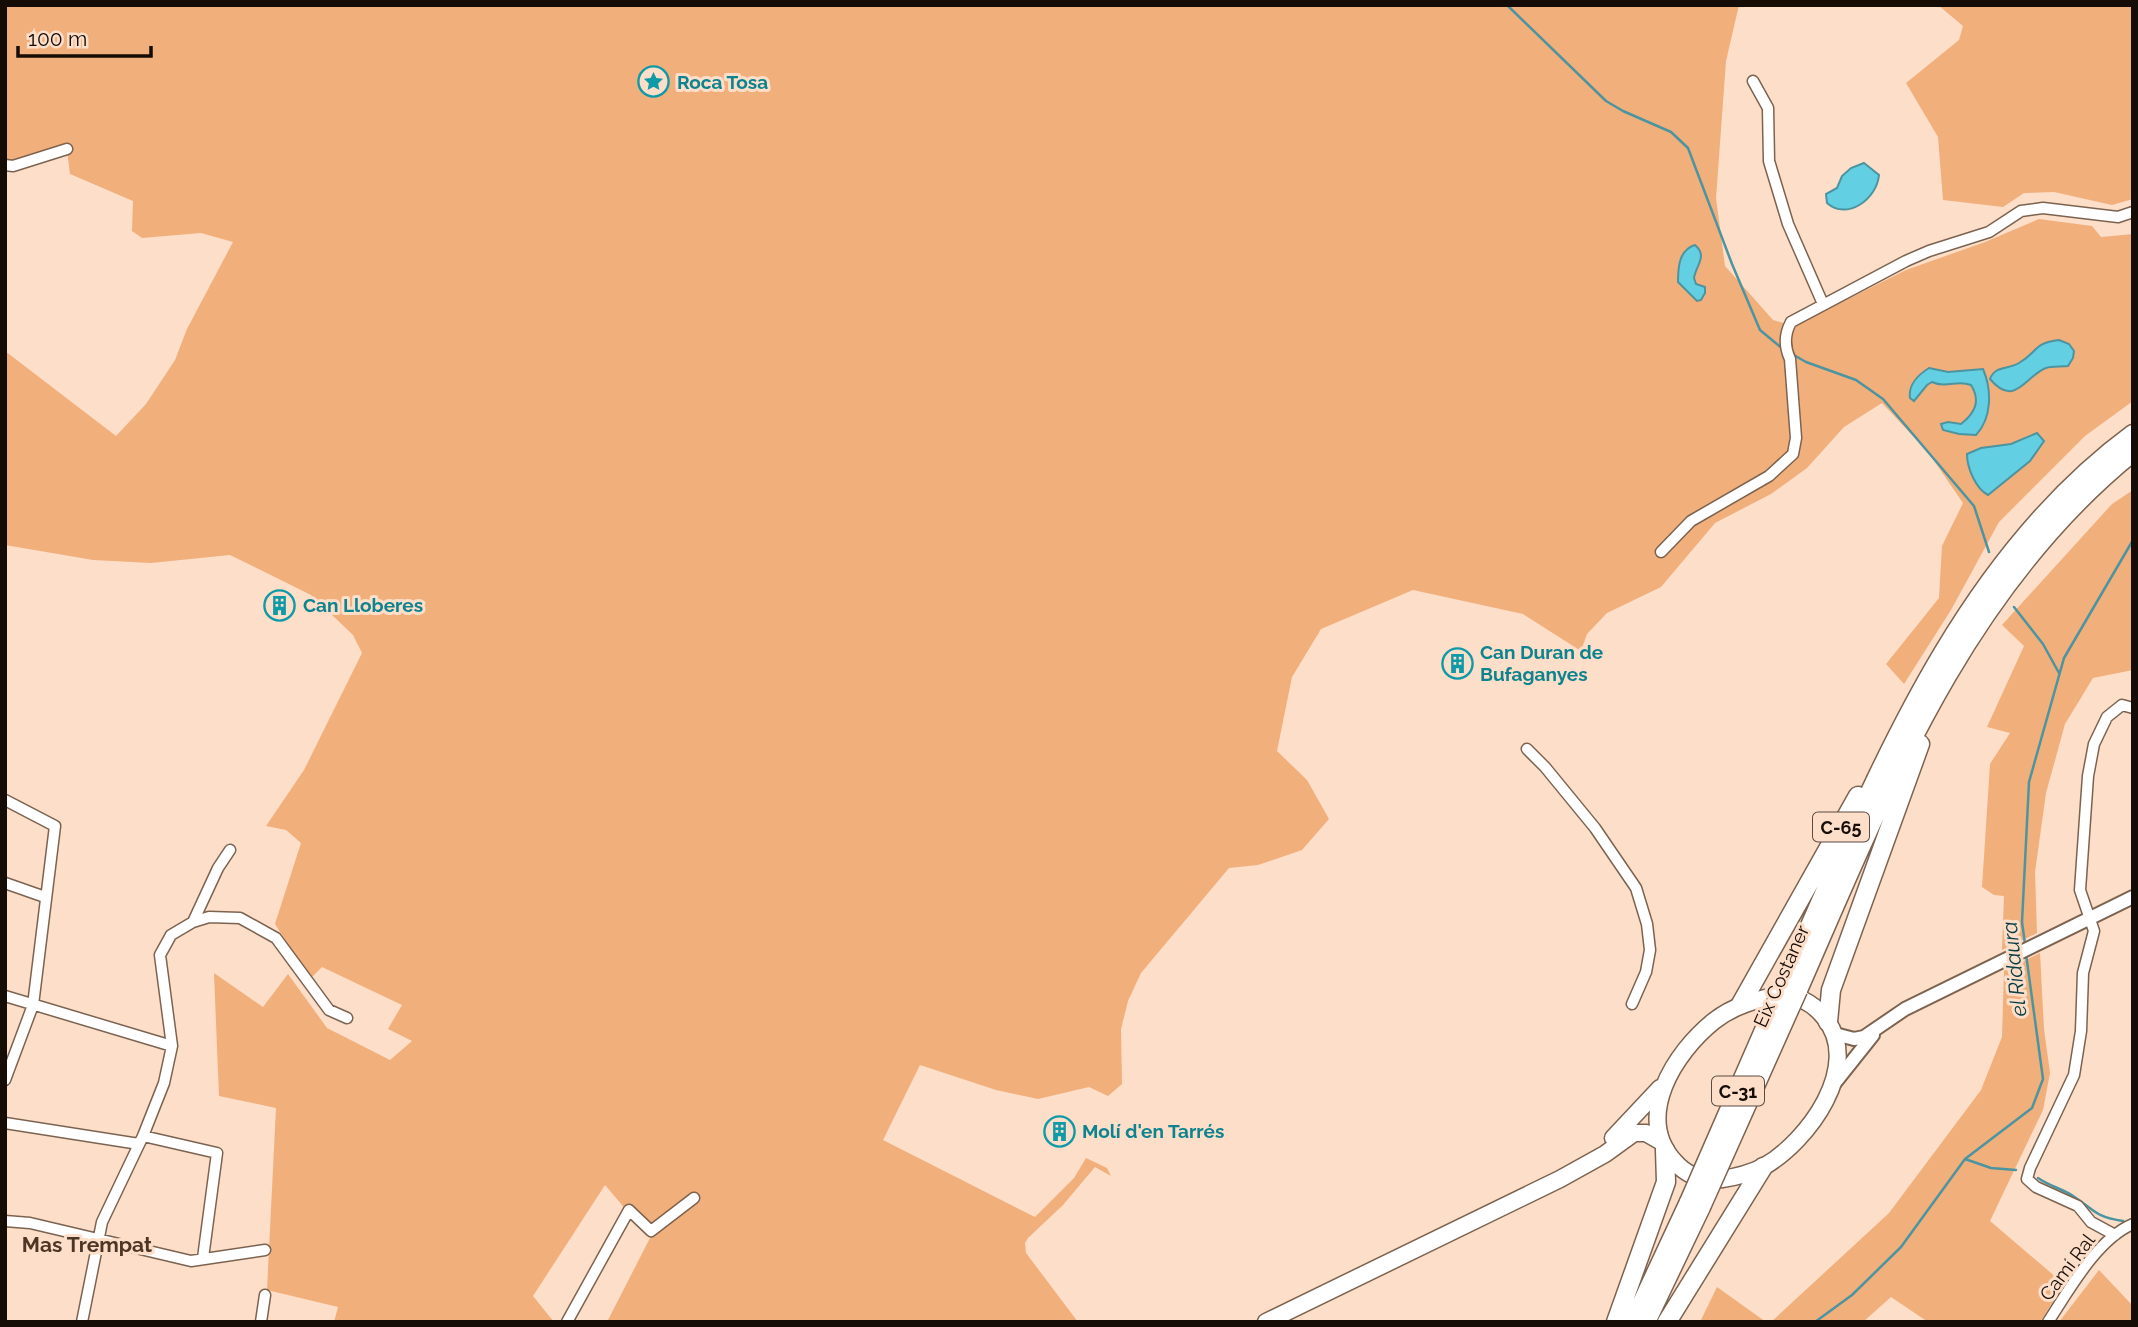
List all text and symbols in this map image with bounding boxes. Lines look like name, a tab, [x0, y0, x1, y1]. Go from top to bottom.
scale bar	[18, 14, 150, 58]
text: 100 m	[28, 26, 87, 51]
place icon: Roca Tosa	[637, 65, 671, 99]
place label: Roca Tosa	[677, 71, 768, 93]
building icon: Can Lloberes	[263, 588, 297, 622]
place label: Can Lloberes	[303, 594, 423, 616]
place label: Can Duran de Bufaganyes	[1480, 641, 1603, 685]
building icon: Can Duran de Bufaganyes	[1440, 646, 1474, 680]
road number: C-65	[1813, 812, 1869, 842]
water label: el Ridaura	[1997, 920, 2031, 1018]
street label: Eix Costaner	[1749, 921, 1813, 1030]
road number: C-31	[1712, 1076, 1764, 1106]
building icon: Molí d'en Tarrés	[1042, 1114, 1076, 1148]
place label: Molí d'en Tarrés	[1082, 1120, 1224, 1142]
street label: Camí Ral	[2035, 1229, 2100, 1305]
district label: Mas Trempat	[22, 1232, 152, 1257]

